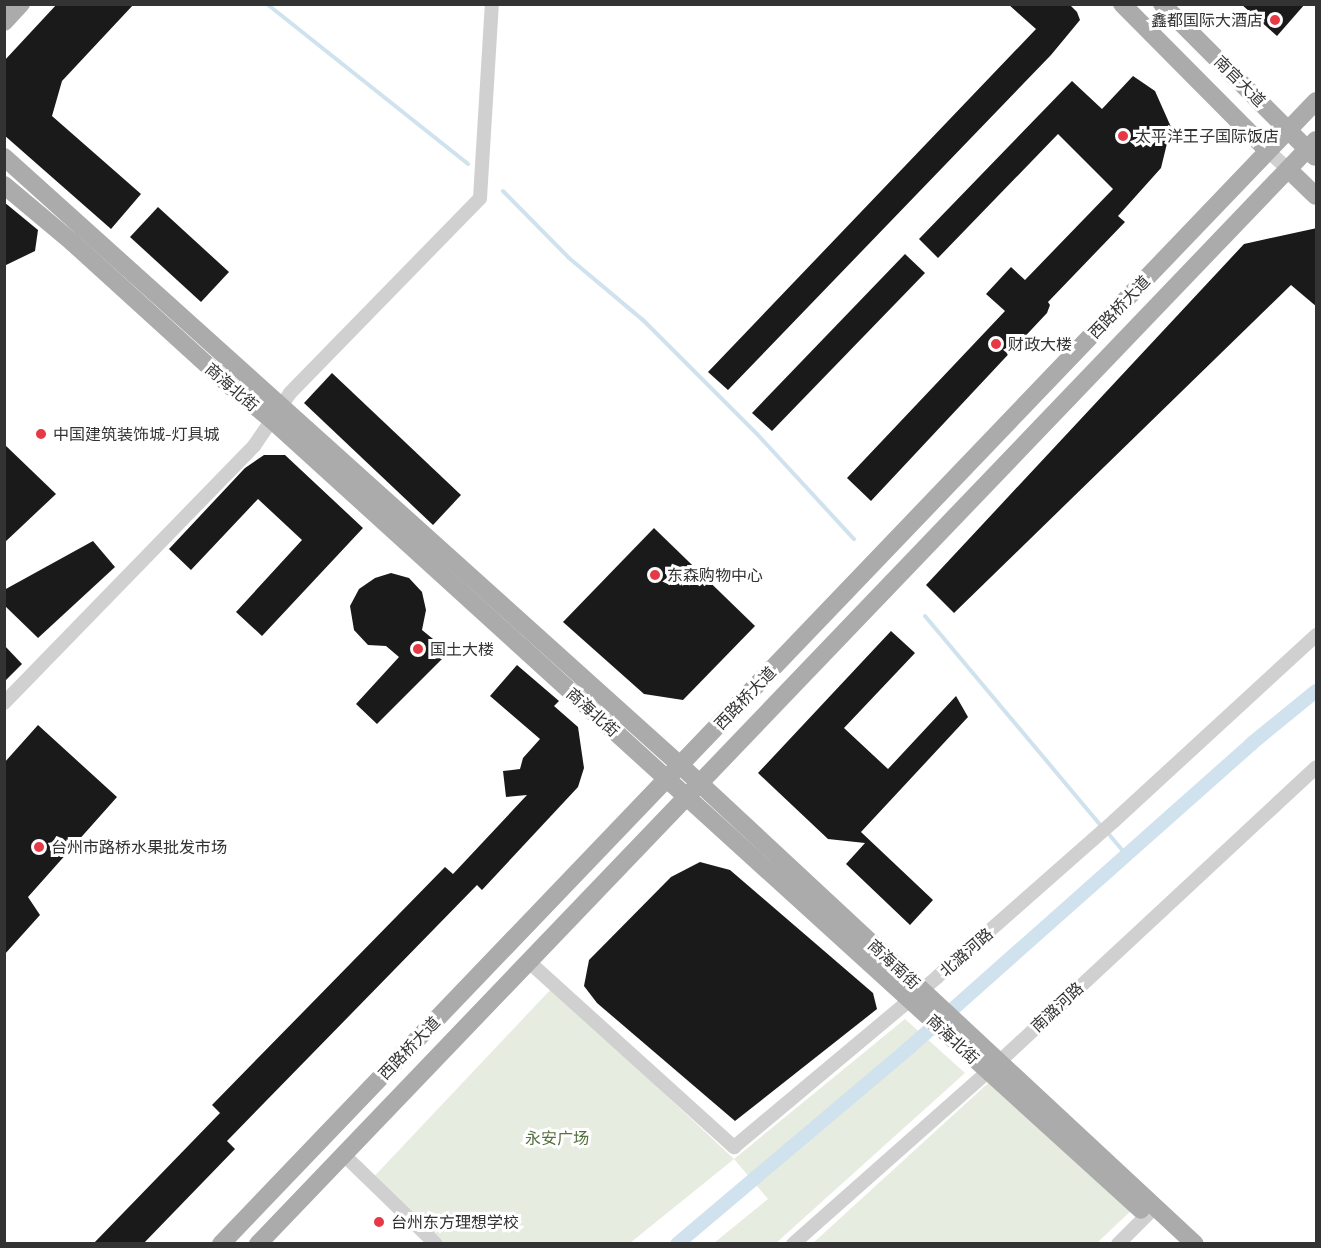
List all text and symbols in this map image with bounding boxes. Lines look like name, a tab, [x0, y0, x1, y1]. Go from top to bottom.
place label: 鑫都国际大酒店	[1151, 10, 1263, 30]
marker: 鑫都国际大酒店	[1268, 13, 1282, 27]
street label: 南官大道	[1211, 52, 1269, 110]
place label: 太平洋王子国际饭店	[1135, 126, 1279, 146]
marker: 太平洋王子国际饭店	[1116, 129, 1130, 143]
street label: 西路桥大道	[1084, 272, 1154, 342]
place label: 财政大楼	[1008, 334, 1072, 354]
marker: 财政大楼	[989, 337, 1003, 351]
street label: 商海北街	[202, 359, 262, 415]
place label: 中国建筑装饰城-灯具城	[53, 424, 219, 444]
marker: 中国建筑装饰城-灯具城	[34, 427, 48, 441]
place label: 东森购物中心	[667, 565, 763, 585]
marker: 东森购物中心	[648, 568, 662, 582]
place label: 国土大楼	[430, 639, 494, 659]
marker: 国土大楼	[411, 642, 425, 656]
street label: 西路桥大道	[710, 663, 780, 733]
street label: 商海北街	[563, 683, 623, 741]
place label: 台州市路桥水果批发市场	[51, 837, 227, 857]
marker: 台州市路桥水果批发市场	[32, 840, 46, 854]
street label: 北潞河路	[936, 924, 996, 980]
street label: 商海南街	[864, 935, 924, 993]
street label: 南潞河路	[1027, 978, 1087, 1036]
street label: 商海北街	[923, 1010, 983, 1068]
street label: 西路桥大道	[374, 1013, 444, 1083]
park label: 永安广场	[525, 1128, 589, 1148]
place label: 台州东方理想学校	[391, 1212, 519, 1232]
marker: 台州东方理想学校	[372, 1215, 386, 1229]

